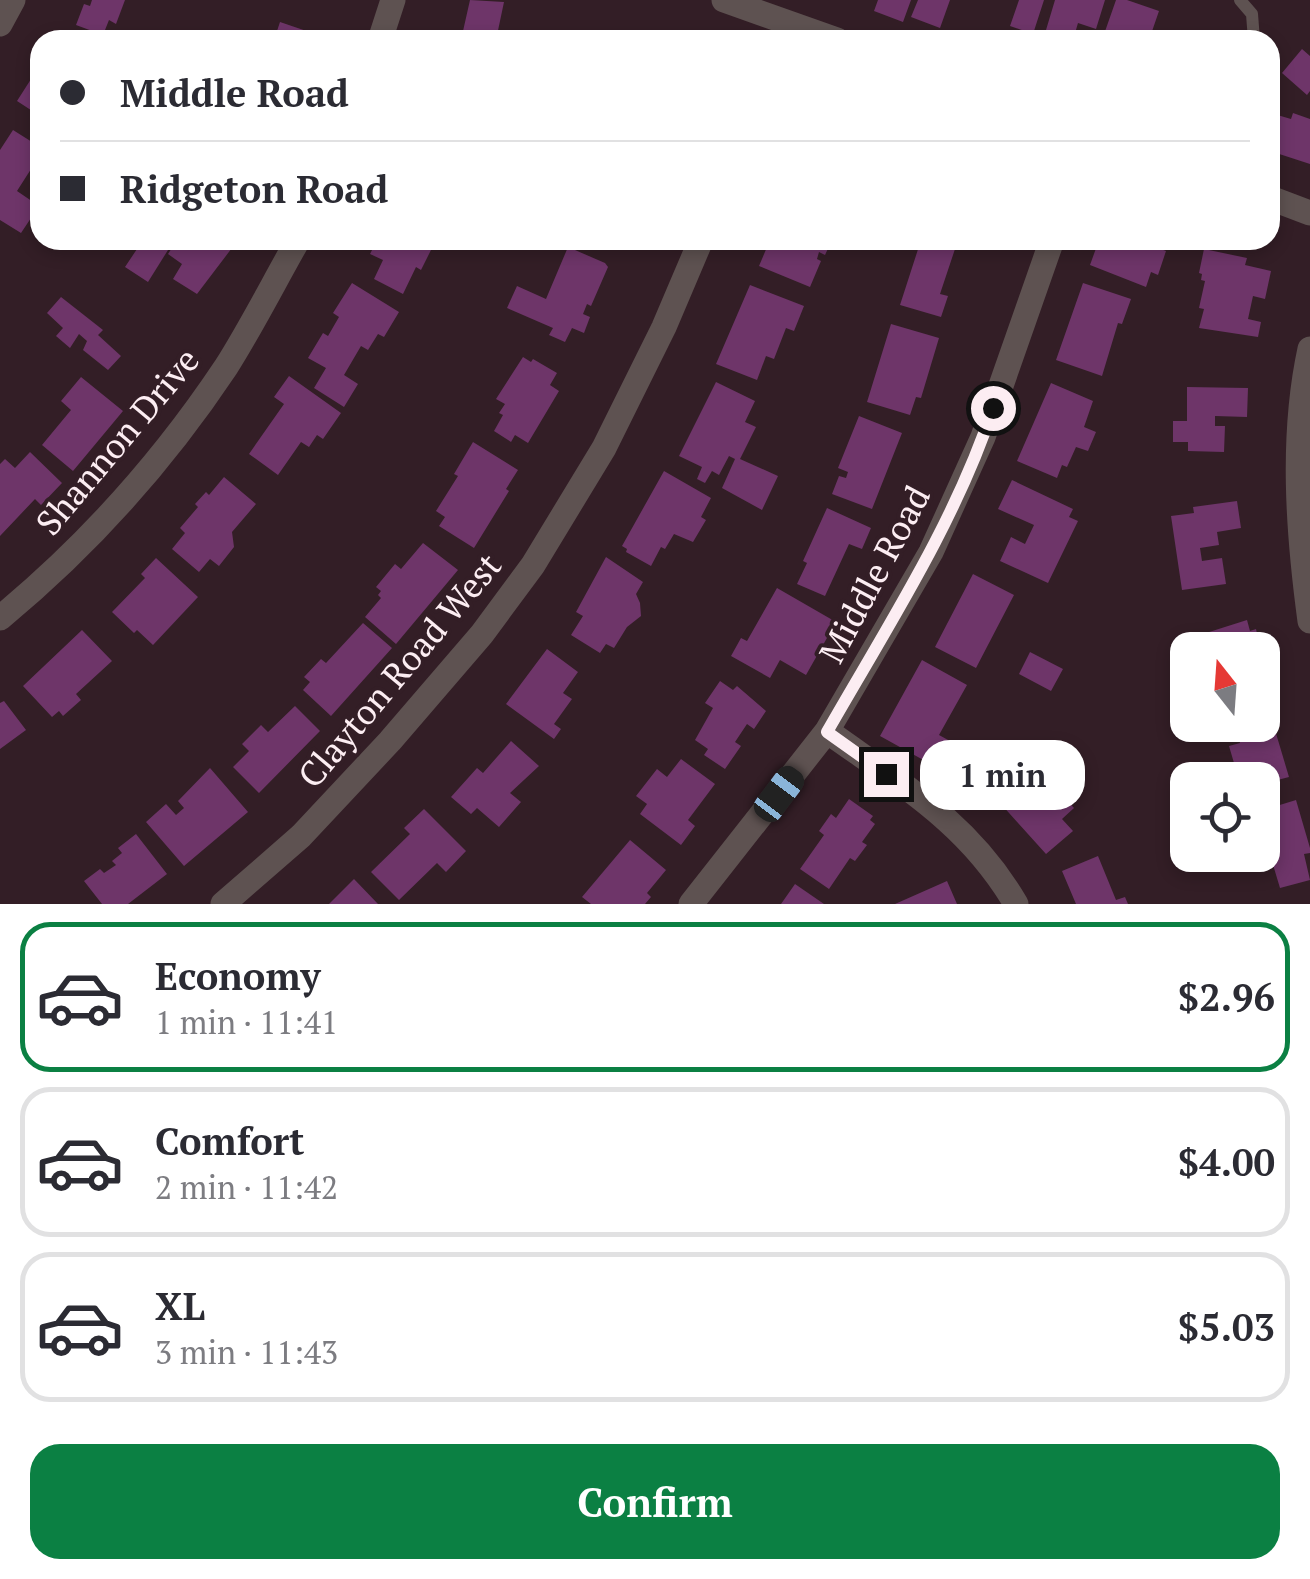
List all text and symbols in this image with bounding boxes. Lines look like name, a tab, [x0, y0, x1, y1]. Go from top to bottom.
text: Middle Road	[120, 68, 349, 118]
text: Ridgeton Road	[120, 164, 388, 214]
street label: Shannon Drive	[25, 338, 209, 544]
route start	[971, 386, 1016, 431]
street label: Middle Road	[808, 477, 940, 671]
street label: Clayton Road West	[287, 543, 511, 797]
north arrow	[1170, 632, 1280, 742]
map controls	[1170, 632, 1280, 872]
callout: 1 min	[921, 739, 1086, 809]
route end	[864, 752, 909, 797]
text: 1 min	[959, 754, 1046, 796]
car	[749, 761, 809, 827]
button: locate	[1170, 762, 1280, 872]
text: Economy	[155, 951, 321, 1001]
icon: car	[35, 952, 125, 1042]
text: $2.96	[1178, 972, 1275, 1022]
text: 1 min · 11:41	[155, 1001, 338, 1043]
text: Comfort	[155, 1116, 304, 1166]
icon: car	[35, 1117, 125, 1207]
text: $4.00	[1178, 1137, 1275, 1187]
text: 2 min · 11:42	[155, 1166, 338, 1208]
text: XL	[155, 1281, 205, 1331]
icon: car	[35, 1282, 125, 1372]
text: $5.03	[1178, 1302, 1275, 1352]
text: 3 min · 11:43	[155, 1331, 338, 1373]
button: Confirm	[30, 1444, 1280, 1559]

